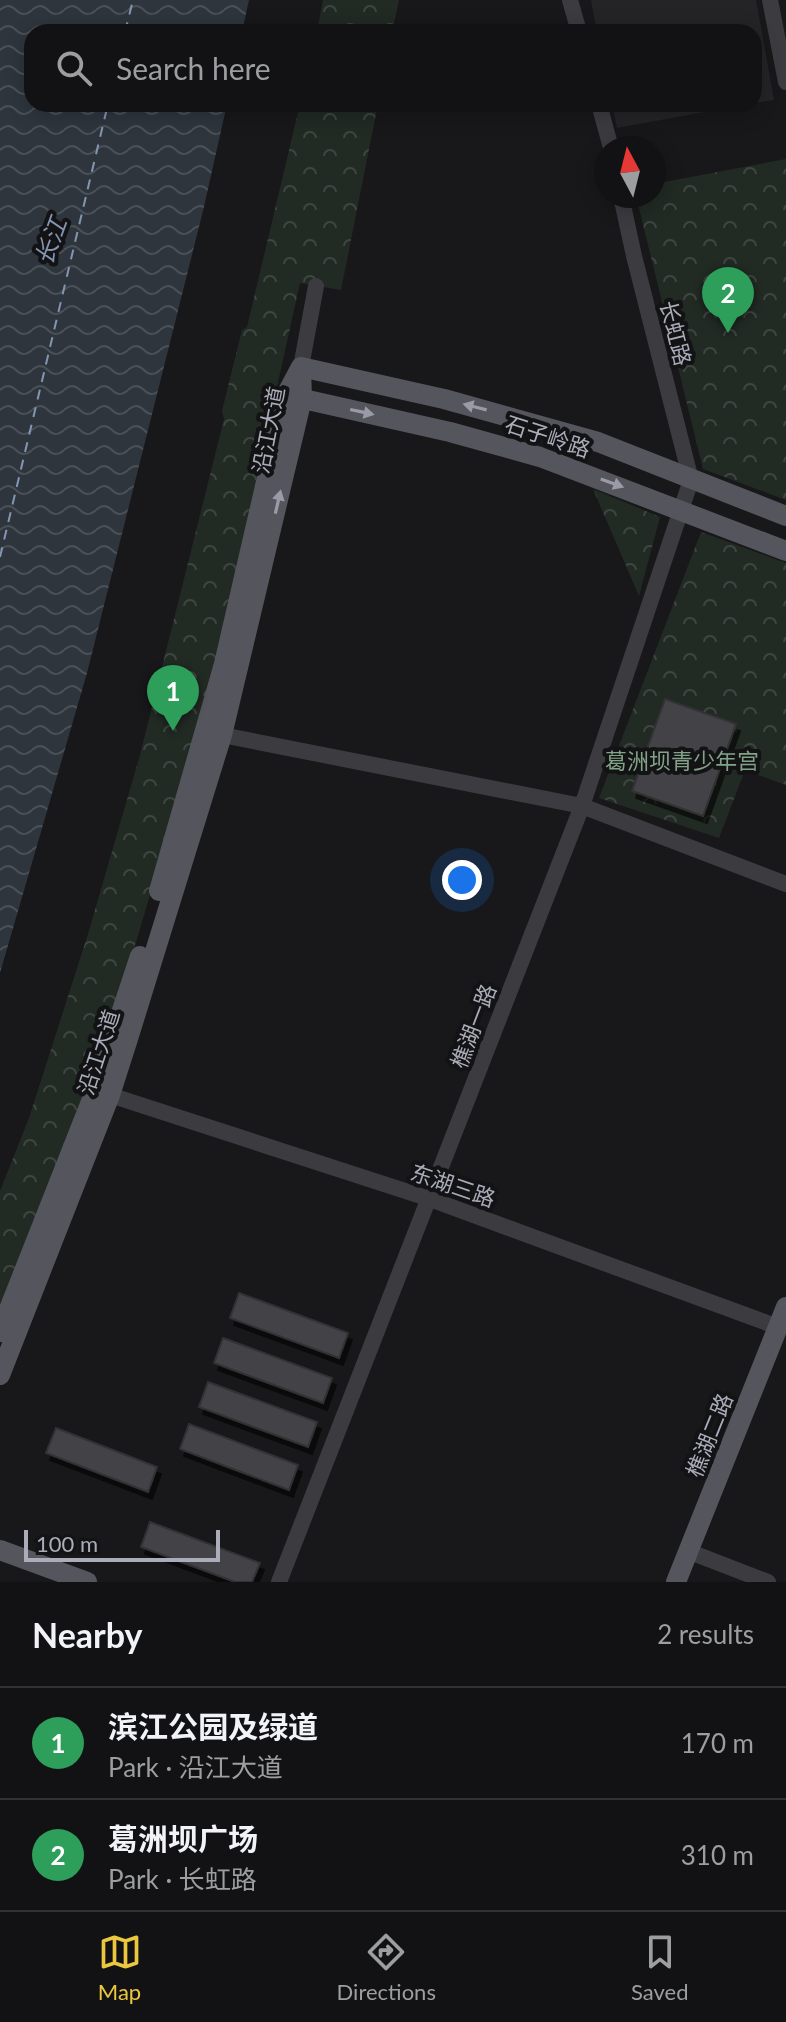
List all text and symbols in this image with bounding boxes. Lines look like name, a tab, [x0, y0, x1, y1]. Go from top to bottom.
search box	[24, 24, 762, 112]
icon: search	[52, 46, 96, 90]
text: Search here	[116, 50, 271, 86]
north arrow	[594, 136, 666, 208]
water label: 长江	[28, 211, 73, 269]
pin: 2	[702, 267, 754, 333]
street label: 长虹路	[655, 298, 697, 368]
street label: 沿江大道	[246, 384, 290, 476]
one-way arrow	[462, 400, 487, 412]
one-way arrow	[350, 406, 375, 419]
street label: 石子岭路	[502, 410, 594, 462]
one-way arrow	[600, 478, 624, 490]
one-way arrow	[272, 489, 285, 514]
pin: 1	[147, 665, 199, 731]
park label: 葛洲坝青少年宫	[605, 747, 759, 774]
your location	[442, 860, 482, 900]
street label: 樵湖一路	[445, 980, 501, 1072]
street label: 沿江大道	[72, 1006, 124, 1098]
street label: 东湖三路	[407, 1158, 499, 1212]
street label: 樵湖二路	[680, 1389, 738, 1481]
scale bar	[24, 1526, 220, 1562]
text: 100 m	[36, 1530, 98, 1557]
text: Nearby	[32, 1614, 143, 1655]
text: 2 results	[657, 1618, 754, 1650]
text: 滨江公园及绿道	[108, 1708, 318, 1744]
text: 1	[50, 1727, 66, 1759]
text: 170 m	[681, 1727, 754, 1759]
text: Park · 沿江大道	[108, 1751, 283, 1783]
text: 葛洲坝广场	[108, 1820, 258, 1856]
text: 2	[50, 1839, 66, 1871]
text: 310 m	[681, 1839, 754, 1871]
text: Park · 长虹路	[108, 1863, 257, 1895]
tab: Map	[98, 1930, 142, 2005]
tab: Directions	[337, 1930, 436, 2005]
tab: Saved	[631, 1930, 688, 2005]

